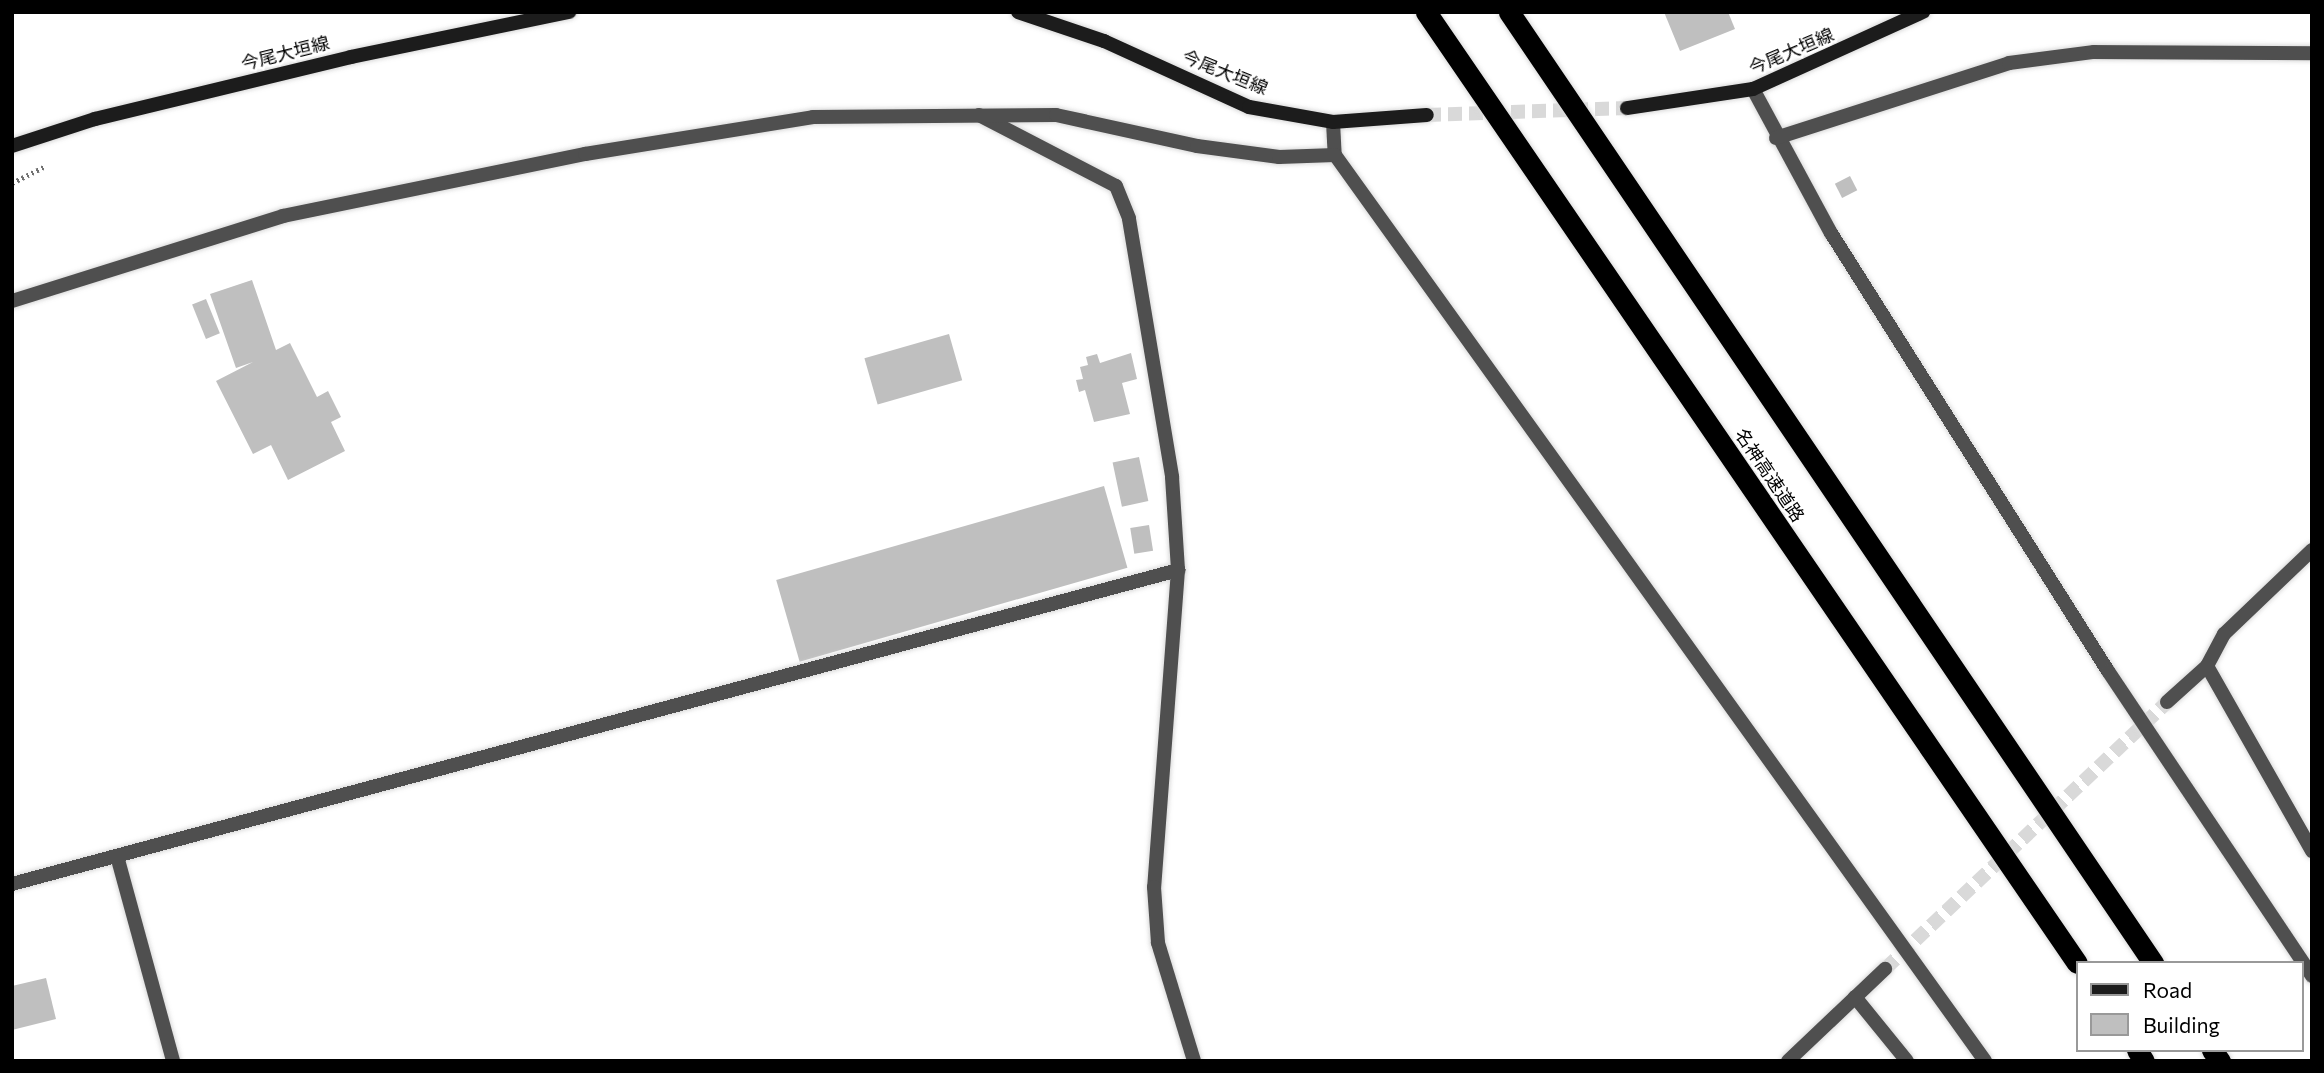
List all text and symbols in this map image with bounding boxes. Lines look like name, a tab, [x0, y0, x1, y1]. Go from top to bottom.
street label: 今尾大垣線	[1745, 23, 1837, 79]
street label: 今尾大垣線	[239, 32, 331, 74]
street label: 今尾大垣線	[1179, 45, 1271, 99]
street label: 名神高速道路	[1731, 424, 1809, 526]
legend	[2076, 961, 2303, 1052]
text: Road	[2143, 977, 2192, 1002]
text: Building	[2143, 1012, 2220, 1037]

